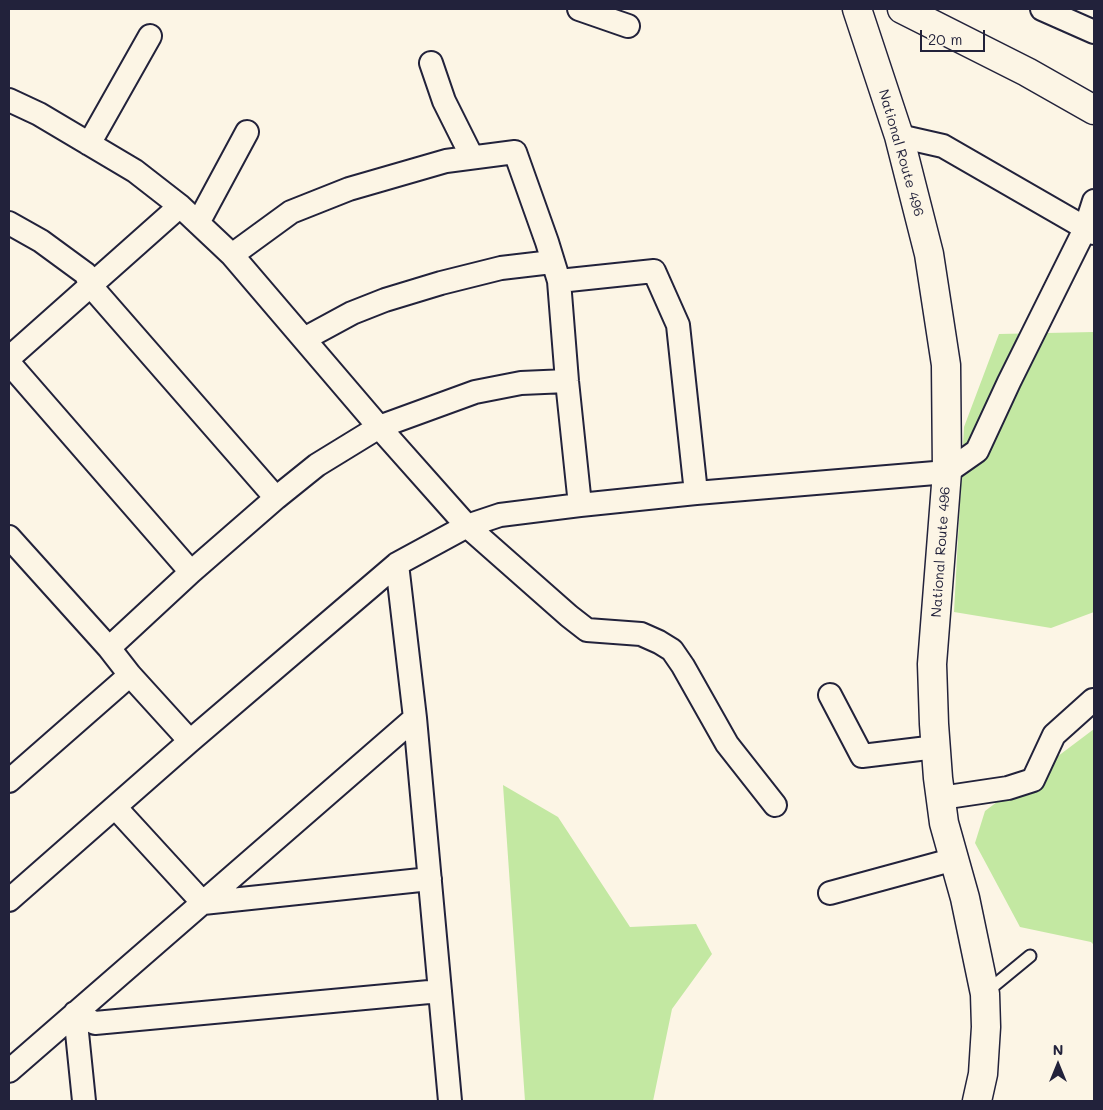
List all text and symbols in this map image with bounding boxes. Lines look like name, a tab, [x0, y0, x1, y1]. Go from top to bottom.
scale bar	[923, 20, 988, 52]
text: 20 m	[928, 29, 962, 49]
street label: National Route 496	[875, 88, 927, 218]
street label: National Route 496	[928, 486, 954, 618]
north arrow	[1033, 1040, 1083, 1090]
text: N	[1053, 1040, 1063, 1059]

